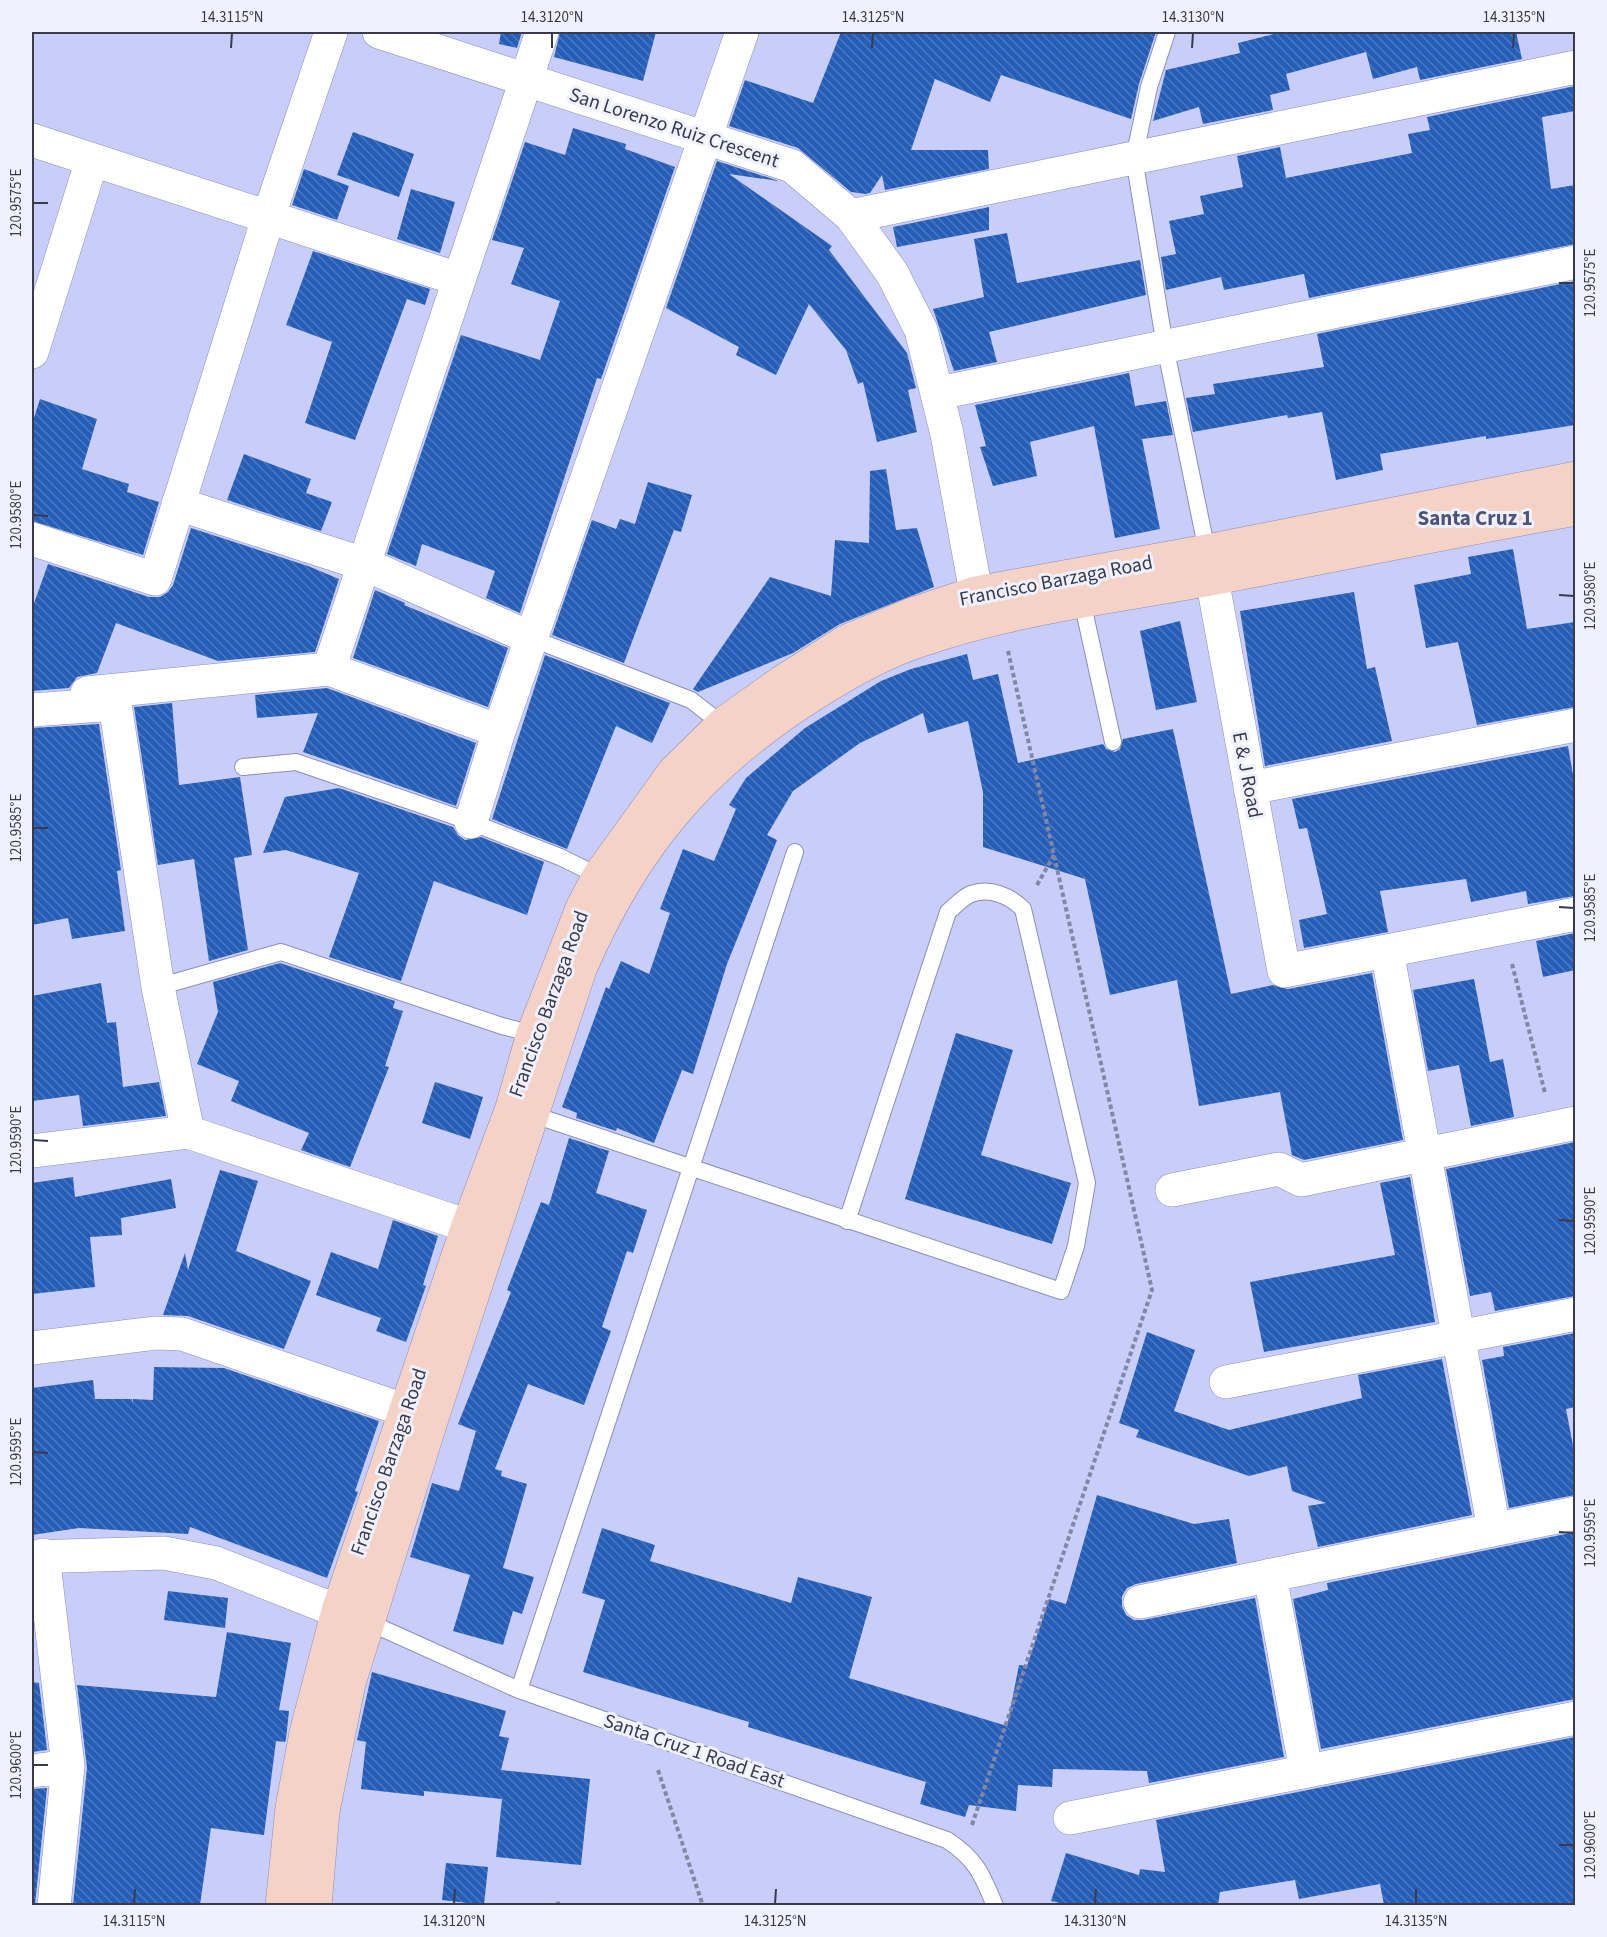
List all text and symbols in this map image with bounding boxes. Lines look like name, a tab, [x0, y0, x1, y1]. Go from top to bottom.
text: 14.3115°N	[200, 7, 264, 28]
text: 14.3120°N	[520, 7, 584, 28]
text: 14.3125°N	[841, 7, 905, 28]
text: 14.3130°N	[1161, 7, 1225, 28]
text: 14.3135°N	[1482, 7, 1546, 28]
street label: San Lorenzo Ruiz Crescent	[565, 81, 783, 175]
text: 120.9575°E	[6, 169, 27, 237]
text: 120.9575°E	[1580, 249, 1601, 317]
text: 120.9580°E	[6, 481, 27, 549]
district label: Santa Cruz 1	[1417, 503, 1533, 533]
street label: Francisco Barzaga Road	[957, 549, 1155, 613]
text: 120.9580°E	[1580, 562, 1601, 630]
street label: E & J Road	[1225, 730, 1269, 820]
text: 120.9585°E	[6, 794, 27, 862]
text: 120.9585°E	[1580, 874, 1601, 942]
street label: Francisco Barzaga Road	[502, 907, 596, 1101]
text: 120.9590°E	[6, 1106, 27, 1174]
text: 120.9590°E	[1580, 1187, 1601, 1255]
street label: Francisco Barzaga Road	[344, 1365, 434, 1559]
text: 120.9595°E	[6, 1418, 27, 1486]
text: 120.9595°E	[1580, 1499, 1601, 1567]
street label: Santa Cruz 1 Road East	[600, 1707, 789, 1795]
text: 120.9600°E	[6, 1731, 27, 1799]
text: 120.9600°E	[1580, 1811, 1601, 1879]
text: 14.3115°N	[102, 1911, 166, 1932]
text: 14.3120°N	[422, 1911, 486, 1932]
text: 14.3125°N	[743, 1911, 807, 1932]
text: 14.3130°N	[1063, 1911, 1127, 1932]
text: 14.3135°N	[1384, 1911, 1448, 1932]

